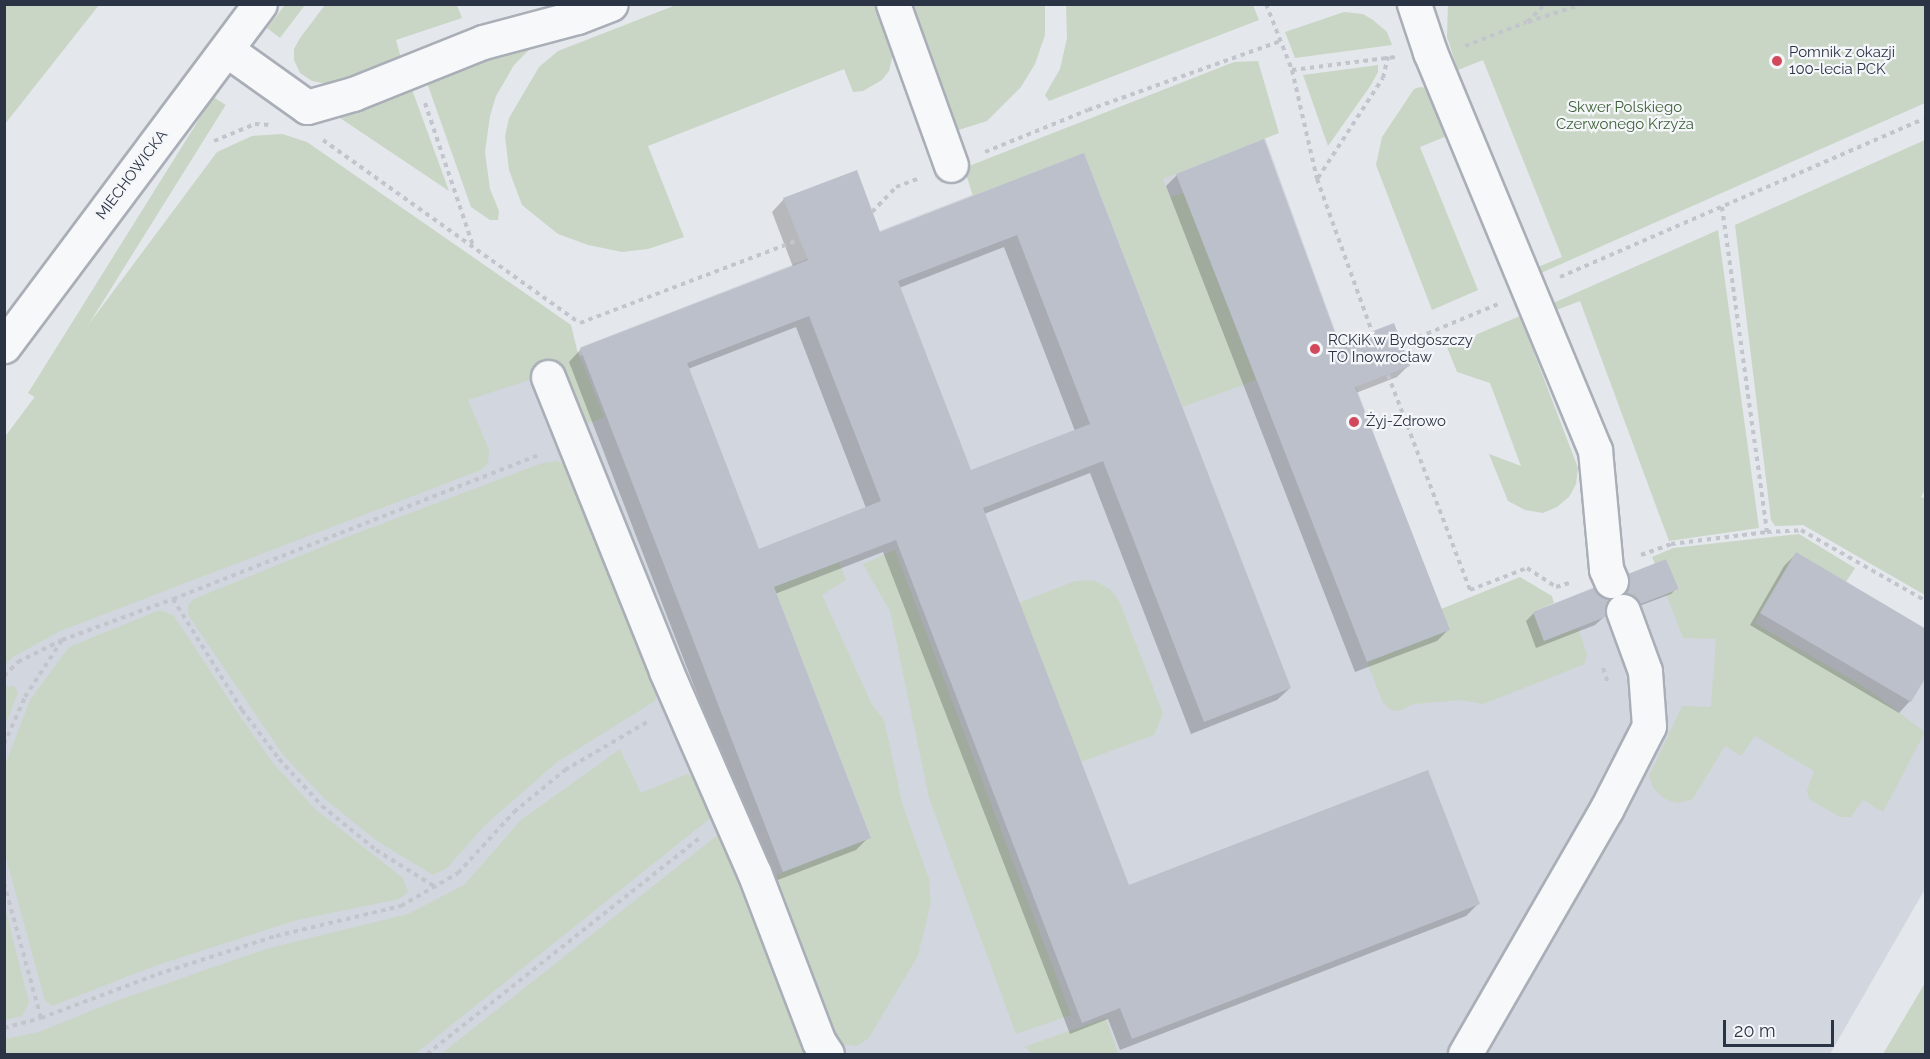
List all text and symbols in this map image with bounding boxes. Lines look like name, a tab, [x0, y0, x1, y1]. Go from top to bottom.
place label: Pomnik z okazji 100-lecia PCK	[1789, 43, 1895, 78]
marker: Pomnik z okazji 100-lecia PCK	[1770, 54, 1784, 68]
park label: Skwer Polskiego Czerwonego Krzyża	[1556, 98, 1694, 133]
street label: MIECHOWICKA	[92, 127, 172, 223]
place label: RCKiK w Bydgoszczy TO Inowrocław	[1328, 331, 1474, 366]
marker: RCKiK w Bydgoszczy TO Inowrocław	[1306, 340, 1324, 358]
place label: Żyj-Zdrowo	[1366, 413, 1446, 431]
marker: Żyj-Zdrowo	[1347, 415, 1361, 429]
scale bar	[1726, 1008, 1837, 1046]
text: 20 m	[1734, 1020, 1776, 1041]

